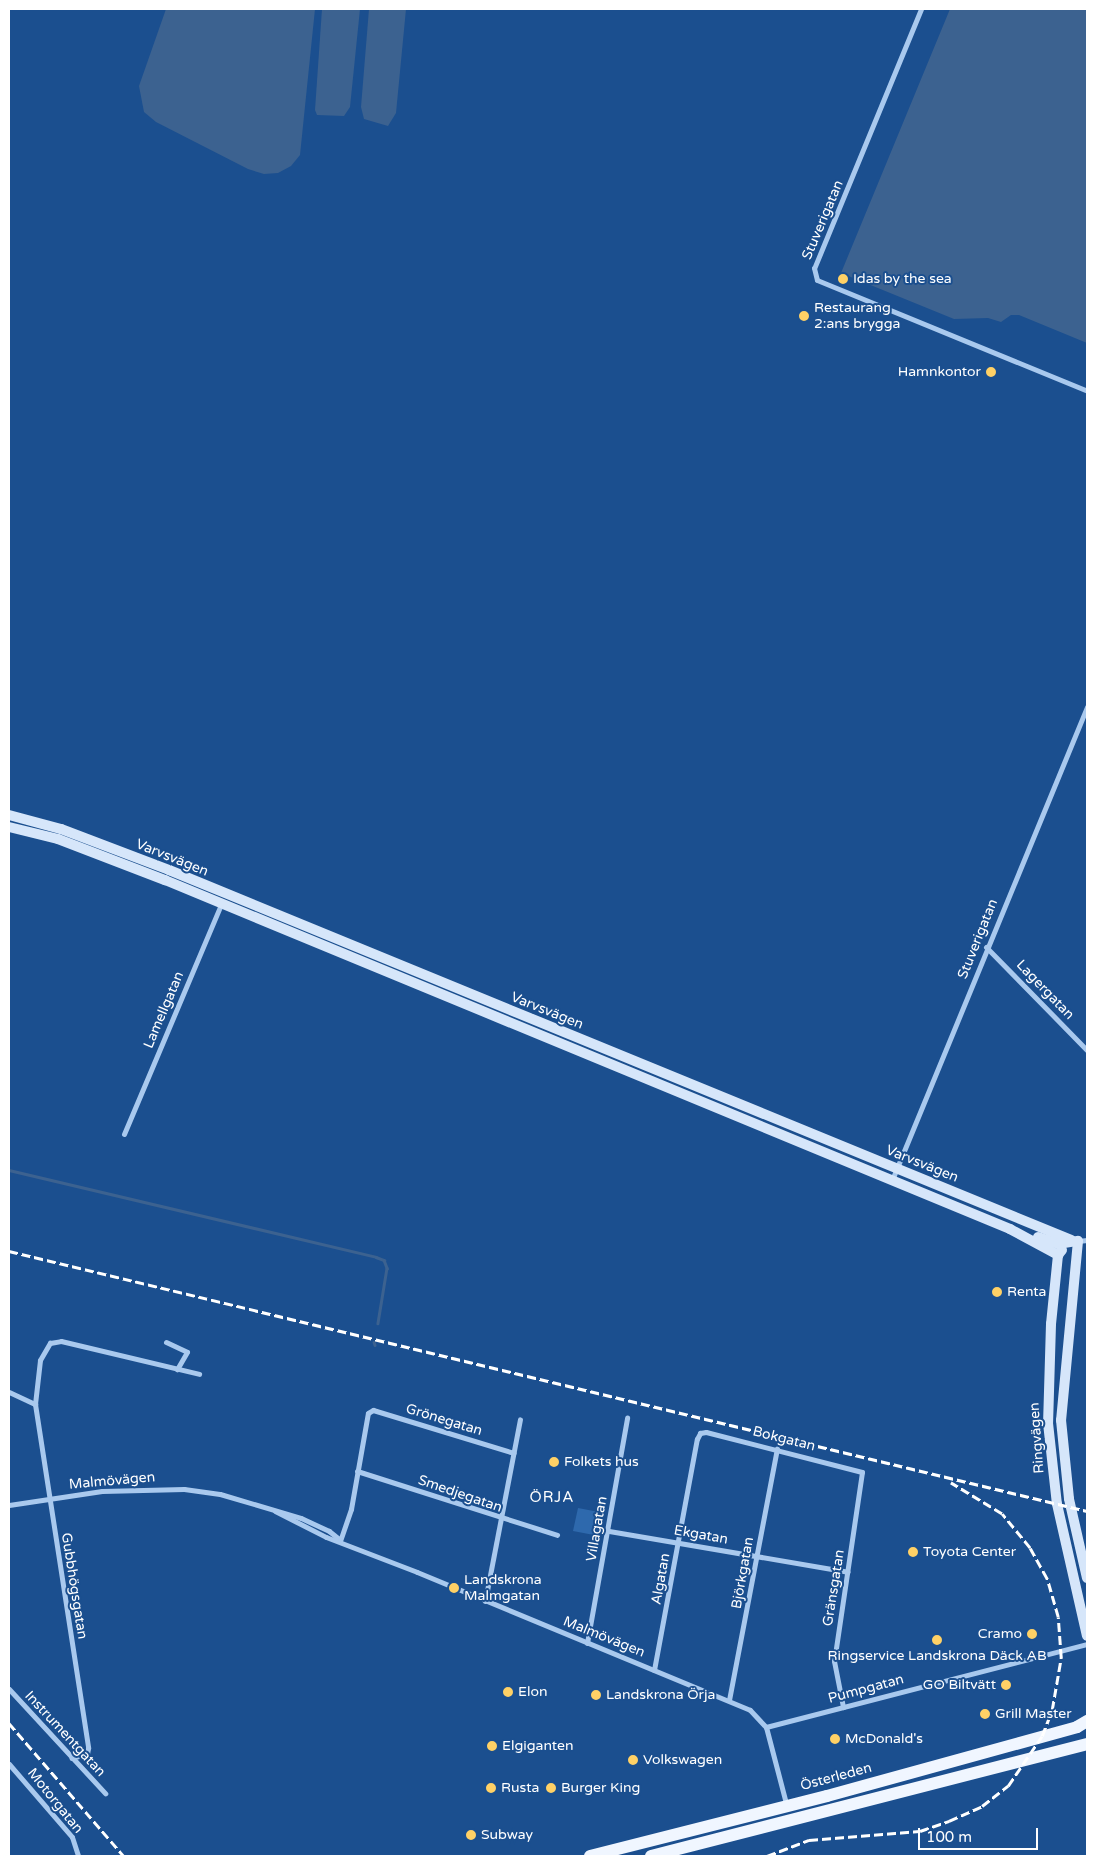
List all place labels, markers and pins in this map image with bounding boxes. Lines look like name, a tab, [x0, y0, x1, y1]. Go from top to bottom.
place label: Idas by the sea	[853, 271, 952, 287]
marker: Idas by the sea	[837, 273, 849, 285]
place label: Restaurang 2:ans brygga	[814, 300, 900, 332]
marker: Restaurang 2:ans brygga	[798, 310, 810, 322]
place label: Hamnkontor	[898, 364, 981, 380]
marker: Hamnkontor	[985, 366, 997, 378]
place label: Renta	[1007, 1284, 1046, 1300]
marker: Renta	[991, 1286, 1003, 1298]
place label: Folkets hus	[564, 1454, 639, 1470]
marker: Folkets hus	[548, 1456, 560, 1468]
place label: Toyota Center	[923, 1544, 1016, 1560]
marker: Toyota Center	[907, 1546, 919, 1558]
place label: Landskrona Malmgatan	[464, 1572, 542, 1604]
marker: Landskrona Malmgatan	[448, 1582, 460, 1594]
place label: Cramo	[978, 1626, 1022, 1642]
marker: Cramo	[1026, 1628, 1038, 1640]
marker: Ringservice Landskrona Däck AB	[931, 1634, 943, 1646]
place label: Ringservice Landskrona Däck AB	[827, 1648, 1047, 1664]
place label: GO Biltvätt	[923, 1677, 996, 1693]
marker: GO Biltvätt	[1000, 1679, 1012, 1691]
place label: Elon	[518, 1684, 547, 1700]
marker: Elon	[502, 1686, 514, 1698]
place label: Landskrona Örja	[606, 1687, 715, 1703]
marker: Landskrona Örja	[590, 1689, 602, 1701]
place label: Grill Master	[995, 1706, 1072, 1722]
marker: Grill Master	[979, 1708, 991, 1720]
place label: McDonald's	[845, 1731, 923, 1747]
marker: McDonald's	[829, 1733, 841, 1745]
place label: Elgiganten	[502, 1738, 573, 1754]
marker: Elgiganten	[486, 1740, 498, 1752]
place label: Volkswagen	[643, 1752, 722, 1768]
marker: Volkswagen	[627, 1754, 639, 1766]
place label: Rusta	[501, 1780, 539, 1796]
place label: Burger King	[561, 1780, 640, 1796]
marker: Rusta	[485, 1782, 497, 1794]
marker: Burger King	[545, 1782, 557, 1794]
place label: Subway	[481, 1827, 533, 1843]
marker: Subway	[465, 1829, 477, 1841]

